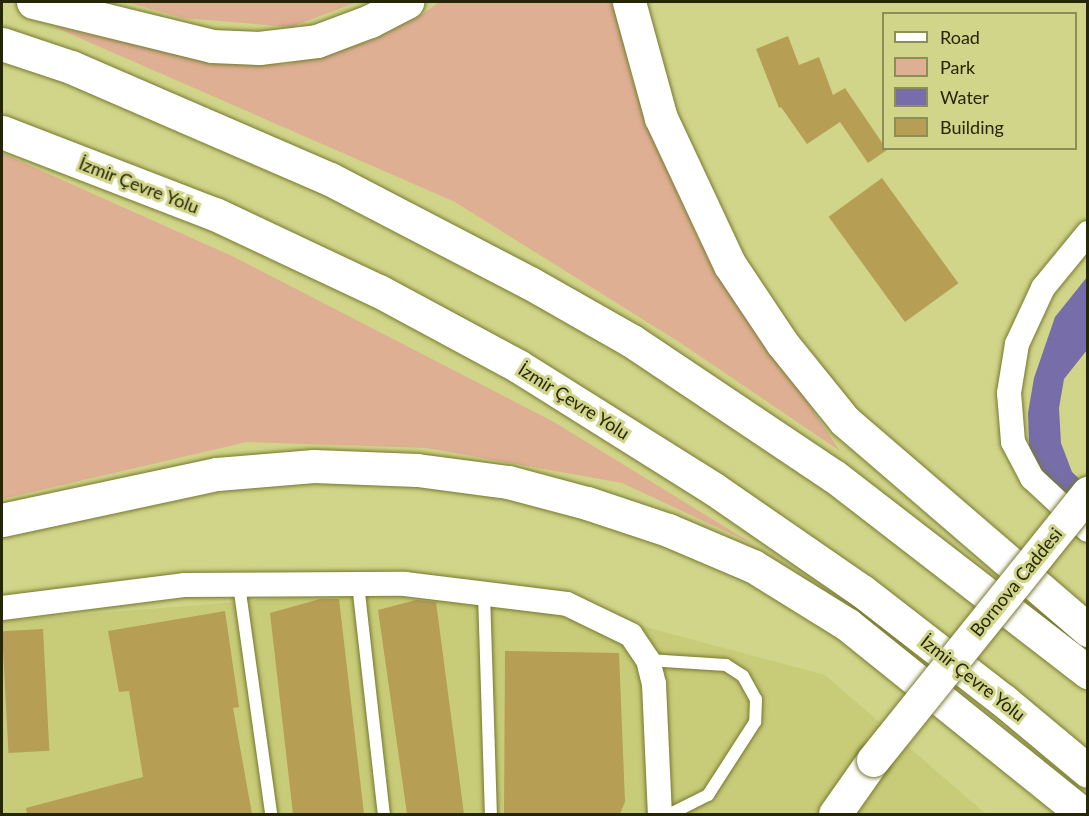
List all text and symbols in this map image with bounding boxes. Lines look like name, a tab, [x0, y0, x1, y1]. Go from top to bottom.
legend	[882, 12, 1077, 150]
text: Road	[940, 26, 980, 48]
text: Park	[940, 56, 975, 78]
text: Water	[940, 86, 989, 108]
text: Building	[940, 116, 1004, 138]
street label: İzmir Çevre Yolu	[75, 152, 203, 218]
street label: İzmir Çevre Yolu	[514, 358, 634, 444]
street label: Bornova Caddesi	[966, 523, 1066, 641]
street label: İzmir Çevre Yolu	[916, 630, 1030, 726]

